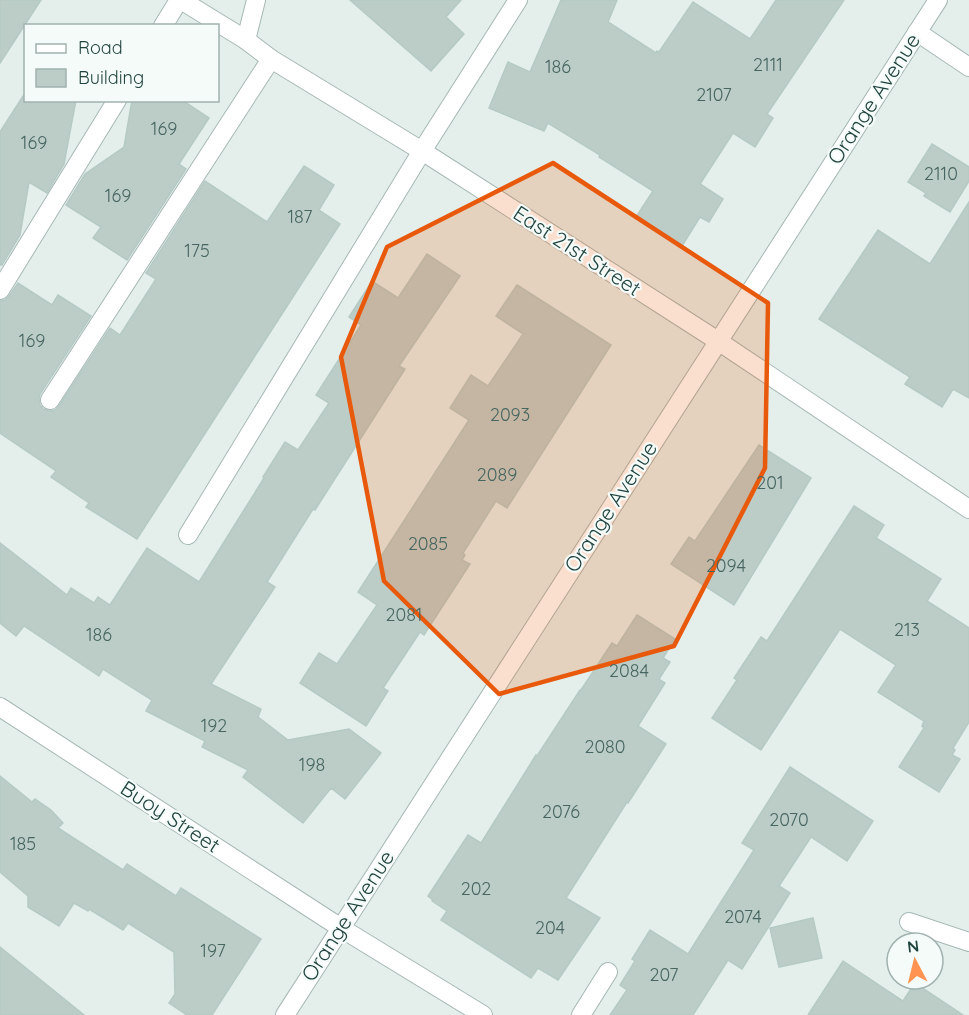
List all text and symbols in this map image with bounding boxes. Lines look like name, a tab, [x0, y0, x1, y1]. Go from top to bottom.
legend	[24, 24, 219, 102]
street label: Orange Avenue	[821, 28, 925, 169]
text: Road	[78, 36, 123, 59]
house number: 2111	[753, 53, 783, 76]
house number: 186	[545, 55, 571, 78]
text: Building	[78, 66, 144, 89]
house number: 2107	[696, 83, 732, 106]
house number: 169	[151, 117, 177, 140]
house number: 169	[21, 131, 47, 154]
house number: 2110	[924, 162, 958, 185]
house number: 169	[105, 184, 131, 207]
street label: East 21st Street	[509, 199, 646, 301]
house number: 187	[287, 205, 313, 228]
house number: 175	[184, 239, 210, 262]
house number: 169	[19, 329, 45, 352]
house number: 2093	[490, 403, 530, 426]
street label: Orange Avenue	[558, 436, 662, 577]
house number: 2089	[477, 463, 517, 486]
house number: 201	[756, 471, 784, 494]
house number: 2085	[408, 532, 448, 555]
house number: 2094	[706, 554, 746, 577]
house number: 2081	[385, 603, 423, 626]
house number: 213	[894, 618, 920, 641]
house number: 186	[86, 623, 112, 646]
house number: 2084	[609, 659, 649, 682]
house number: 192	[201, 714, 227, 737]
house number: 2080	[584, 735, 626, 758]
house number: 198	[299, 753, 325, 776]
street label: Buoy Street	[116, 774, 225, 858]
house number: 2076	[542, 800, 580, 823]
house number: 2070	[769, 808, 809, 831]
house number: 185	[10, 832, 36, 855]
street label: Orange Avenue	[295, 845, 399, 986]
house number: 202	[461, 877, 491, 900]
house number: 2074	[724, 905, 762, 928]
house number: 204	[535, 916, 565, 939]
north arrow	[885, 931, 945, 991]
text: N	[906, 935, 920, 957]
house number: 197	[200, 939, 226, 962]
house number: 207	[650, 963, 678, 986]

